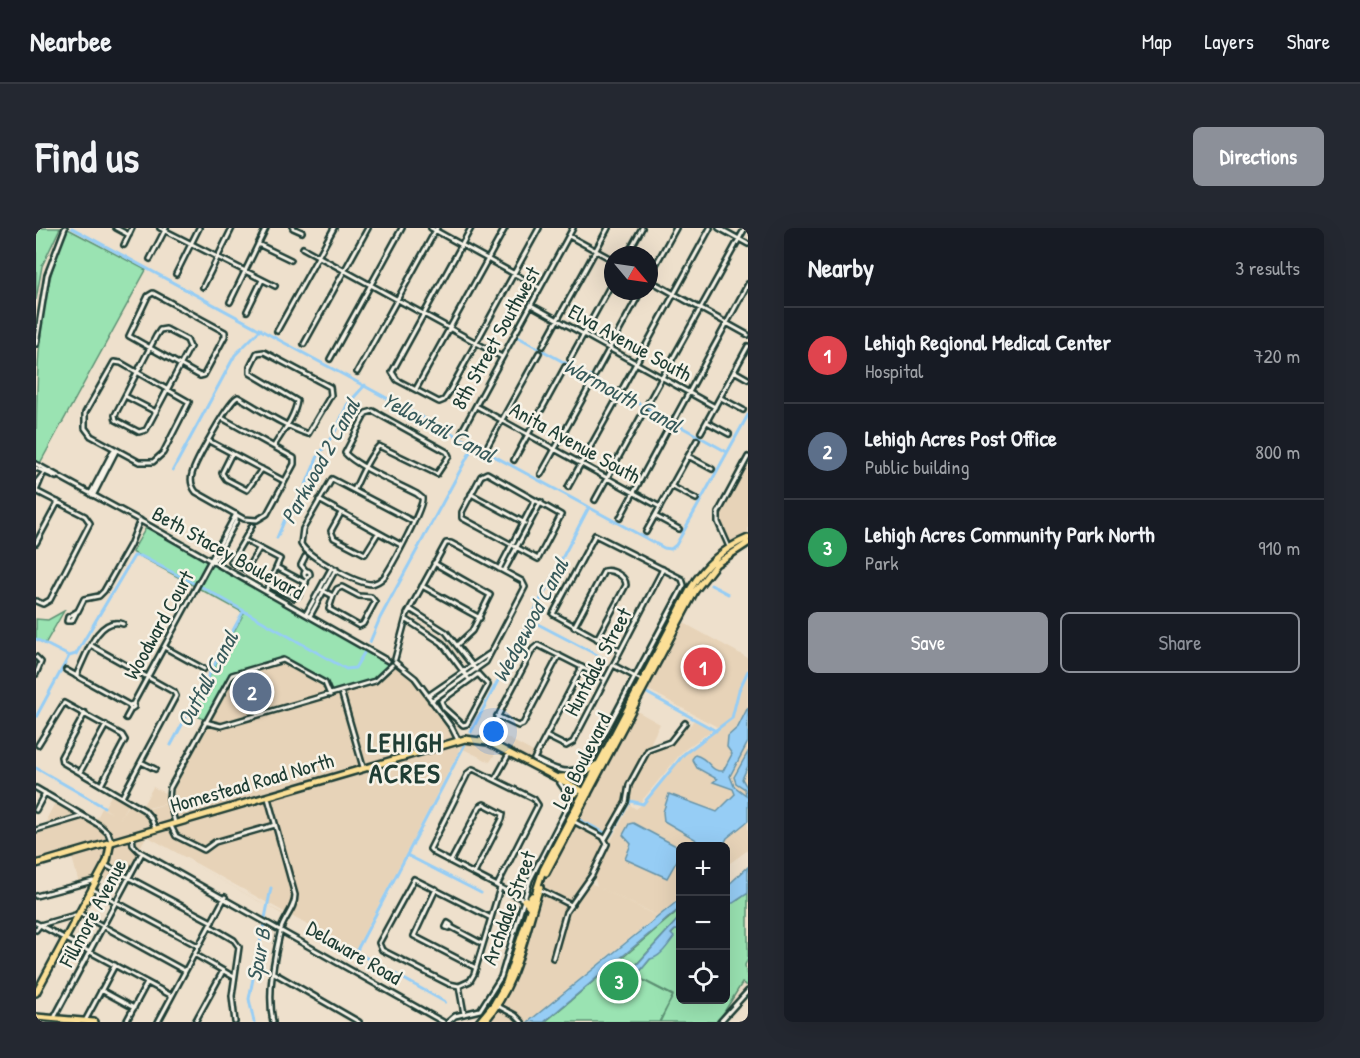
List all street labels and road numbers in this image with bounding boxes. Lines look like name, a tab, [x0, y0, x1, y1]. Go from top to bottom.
street label: 8th Street Southwest	[444, 260, 547, 415]
street label: Elva Avenue South	[563, 297, 697, 389]
street label: Anita Avenue South	[505, 395, 646, 491]
street label: Beth Stacey Boulevard	[147, 499, 309, 606]
street label: Woodward Court	[117, 564, 201, 685]
street label: Huntdale Street	[557, 602, 639, 721]
street label: Lee Boulevard	[545, 708, 618, 814]
street label: Homestead Road North	[167, 745, 337, 820]
street label: Archdale Street	[474, 846, 543, 969]
street label: Fillmore Avenue	[51, 853, 133, 973]
street label: Delaware Road	[301, 914, 407, 992]

